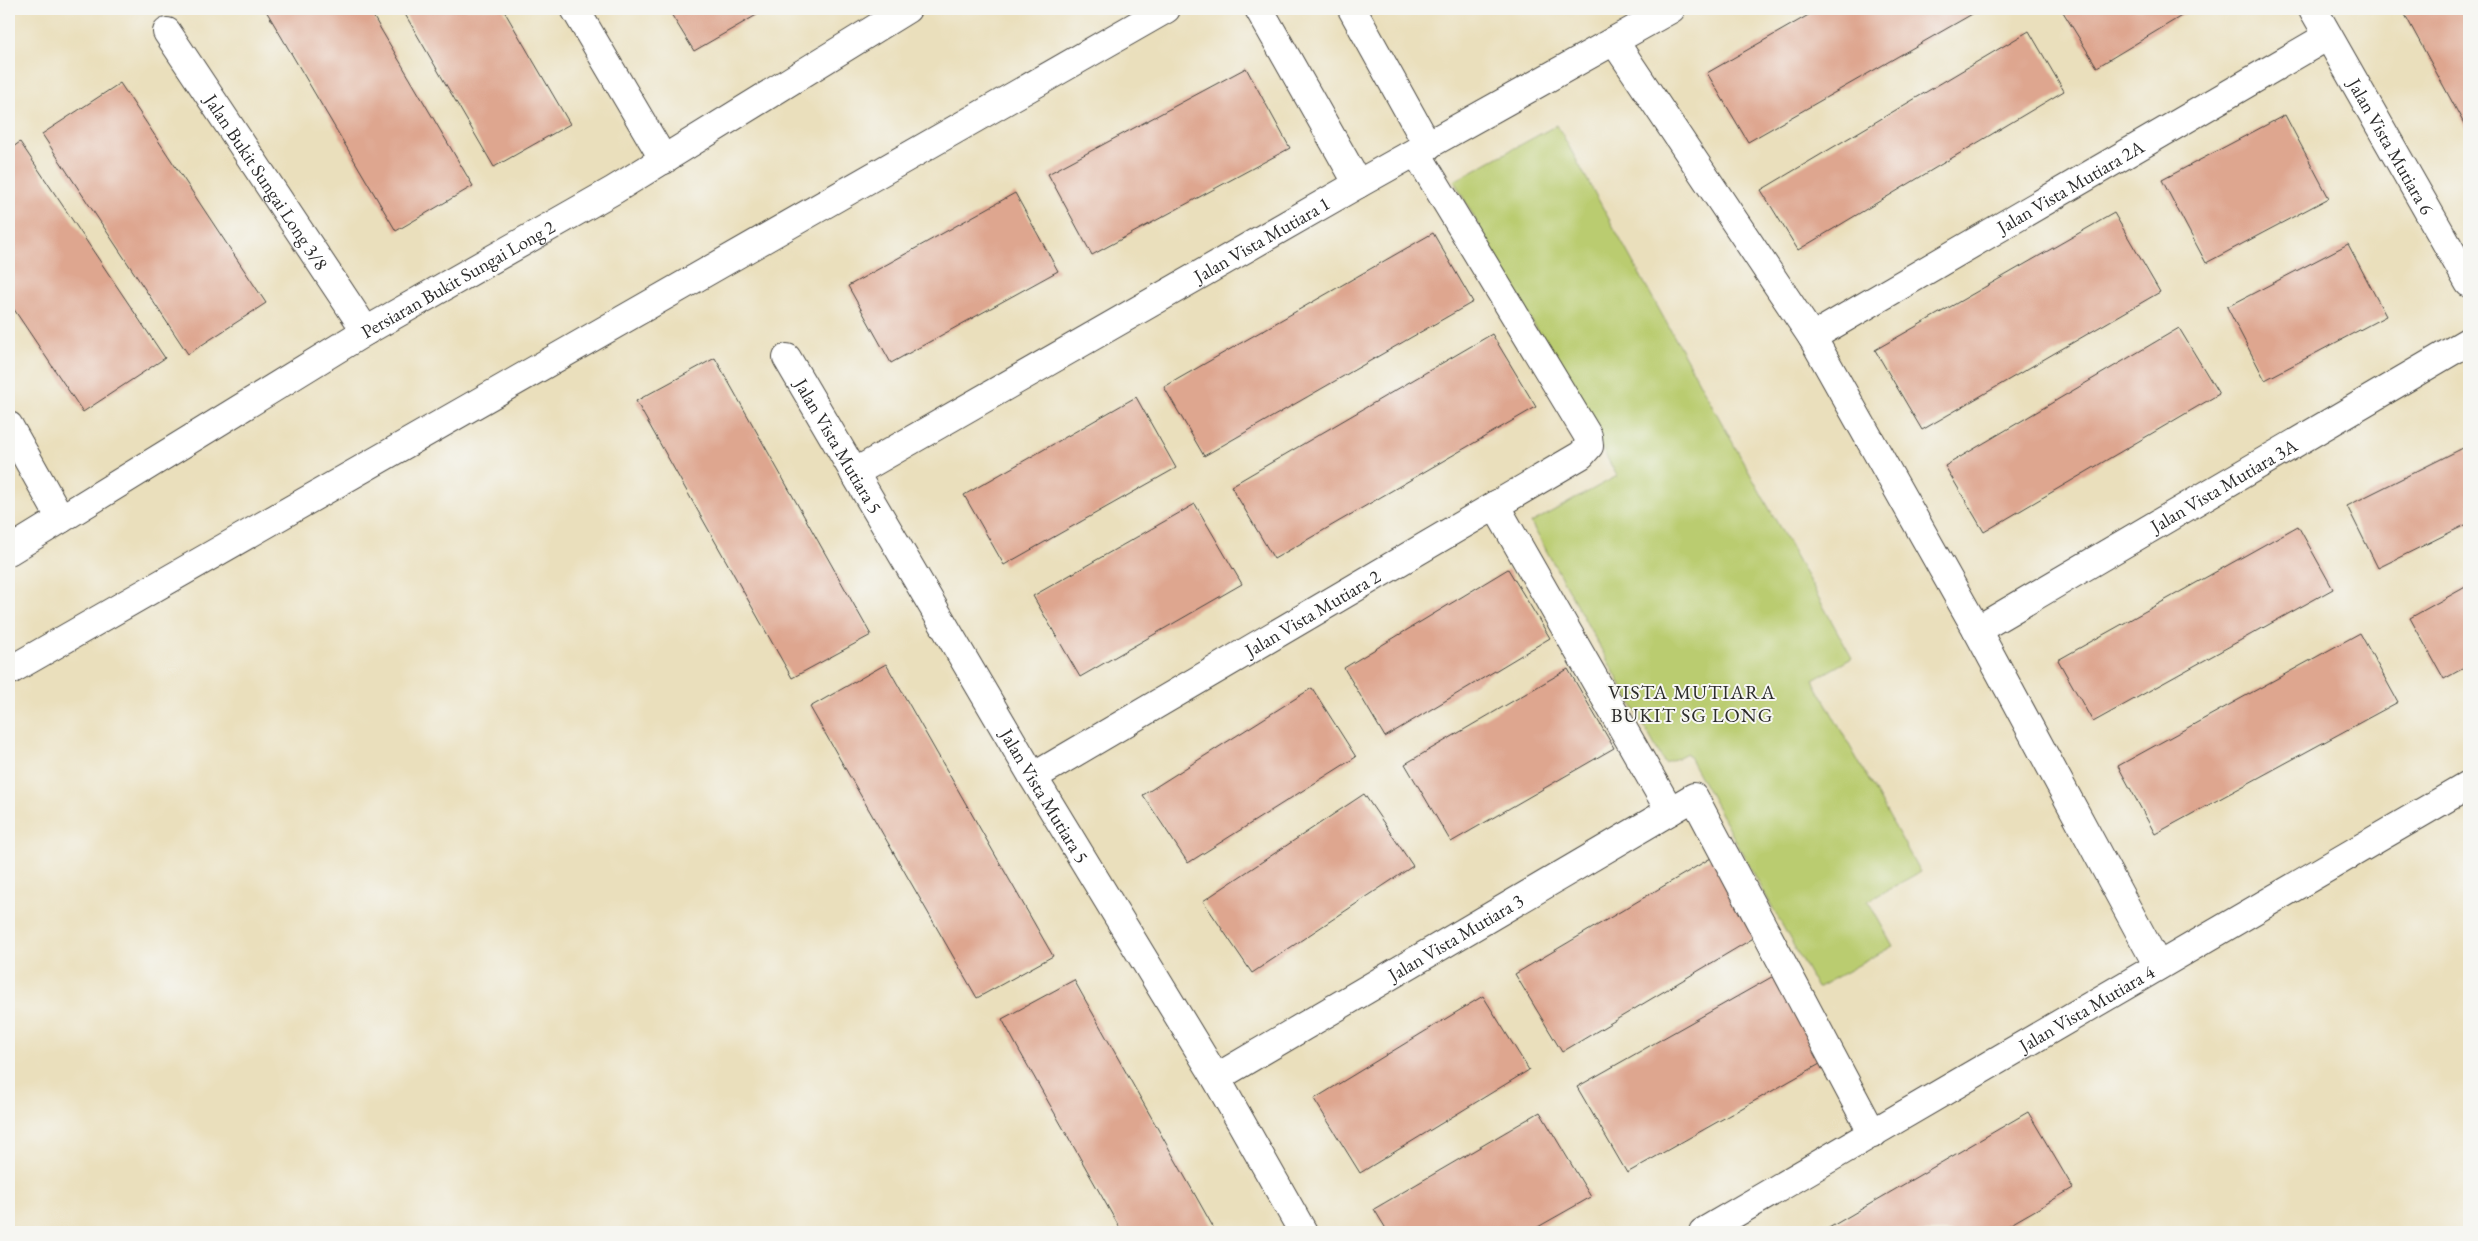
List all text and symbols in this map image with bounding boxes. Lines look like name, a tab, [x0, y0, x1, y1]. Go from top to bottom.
street label: Jalan Vista Mutiara 6	[2341, 72, 2439, 219]
street label: Jalan Bukit Sungai Long 3/8	[198, 88, 334, 275]
street label: Jalan Vista Mutiara 2A	[1991, 134, 2149, 240]
street label: Jalan Vista Mutiara 1	[1188, 191, 1335, 290]
street label: Persiaran Bukit Sungai Long 2	[357, 214, 559, 344]
street label: Jalan Vista Mutiara 5	[788, 372, 888, 518]
street label: Jalan Vista Mutiara 3A	[2144, 432, 2303, 539]
street label: Jalan Vista Mutiara 2	[1239, 564, 1385, 664]
district label: VISTA MUTIARA BUKIT SG LONG	[1608, 679, 1776, 728]
street label: Jalan Vista Mutiara 5	[993, 722, 1094, 868]
street label: Jalan Vista Mutiara 3	[1382, 888, 1528, 988]
street label: Jalan Vista Mutiara 4	[2013, 959, 2160, 1059]

